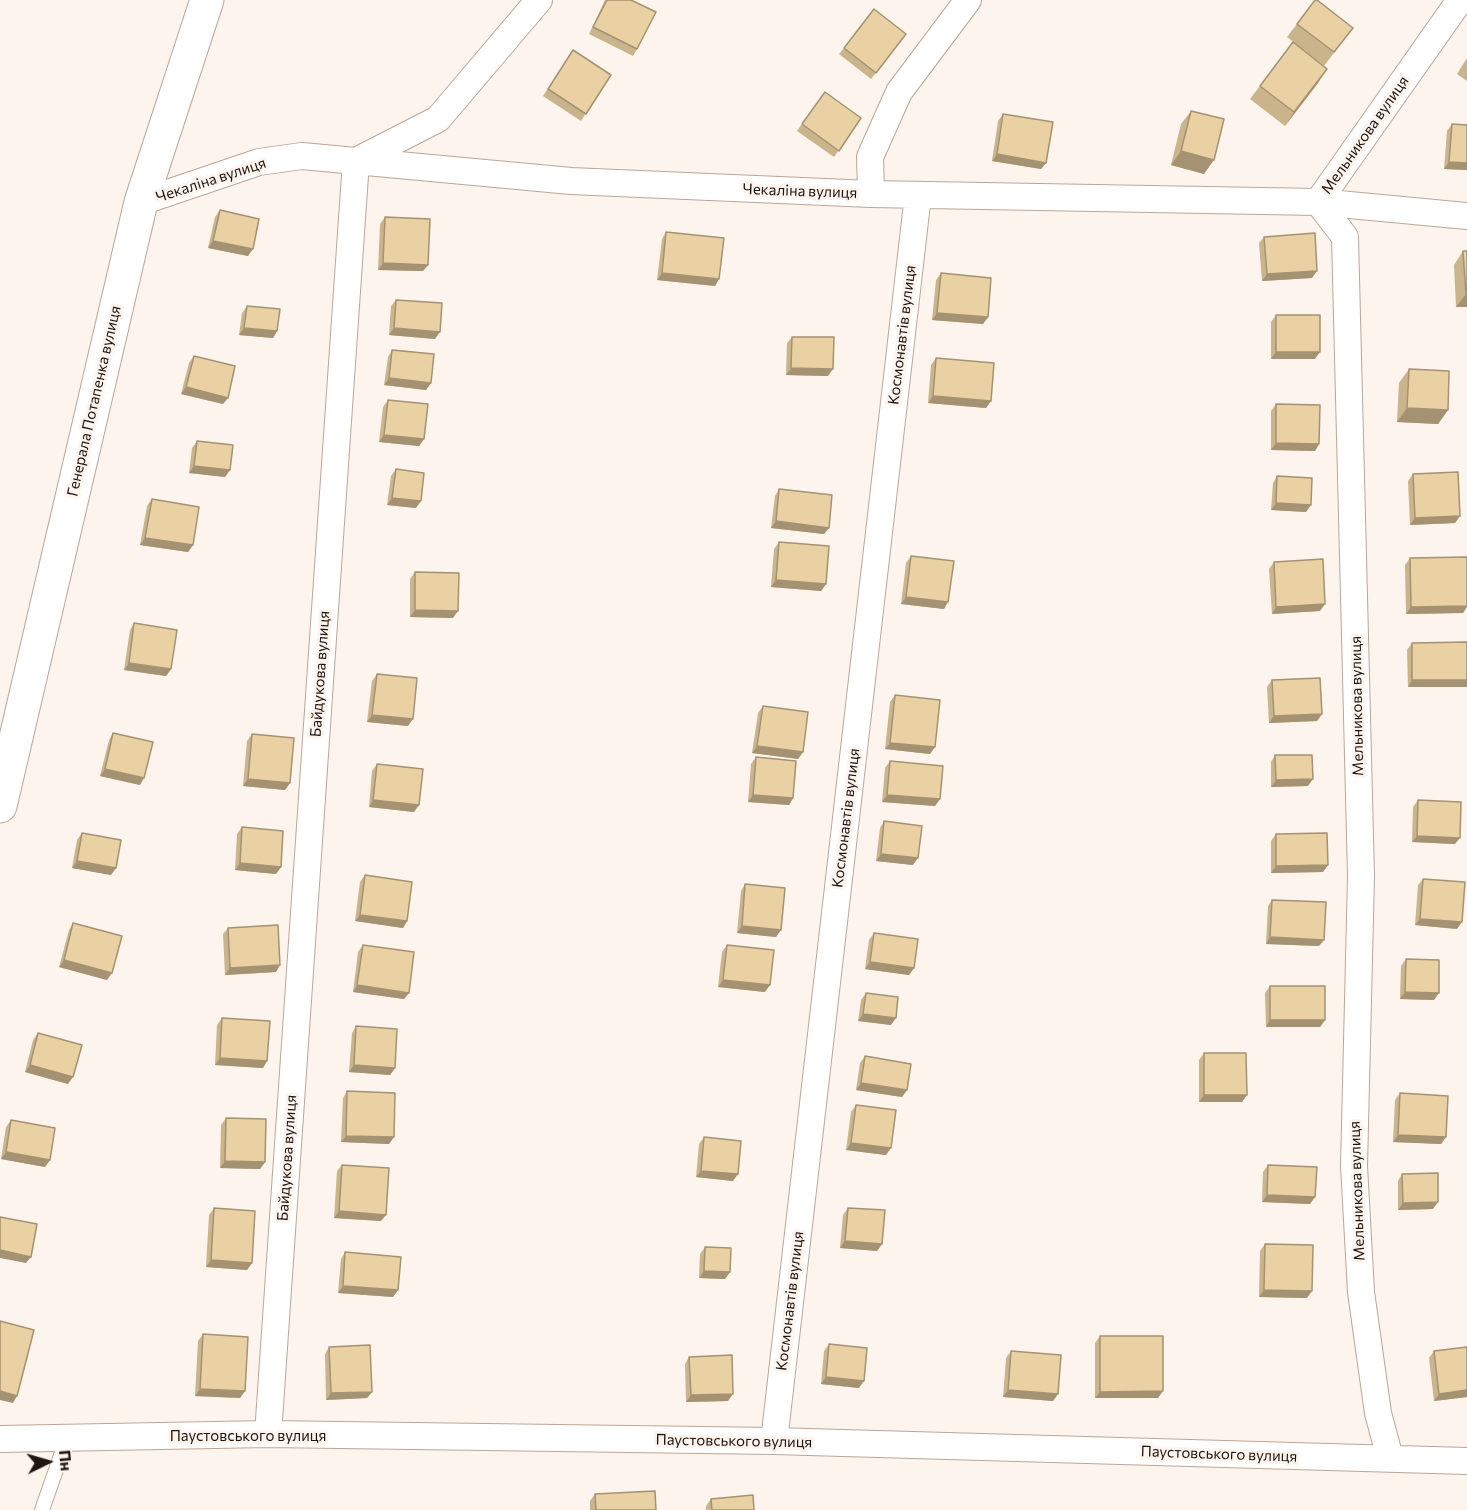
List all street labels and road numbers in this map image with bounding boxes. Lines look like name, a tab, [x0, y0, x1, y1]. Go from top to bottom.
street label: Мельникова вулиця	[1317, 72, 1413, 198]
street label: Чекаліна вулиця	[154, 154, 268, 206]
street label: Чекаліна вулиця	[742, 180, 858, 202]
street label: Космонавтів вулиця	[885, 264, 919, 406]
street label: Генерала Потапенка вулиця	[63, 304, 125, 498]
street label: Байдукова вулиця	[307, 610, 333, 738]
street label: Мельникова вулиця	[1347, 636, 1367, 776]
street label: Космонавтів вулиця	[829, 747, 863, 889]
street label: Байдукова вулиця	[274, 1094, 300, 1222]
street label: Мельникова вулиця	[1346, 1121, 1368, 1261]
street label: Космонавтів вулиця	[773, 1230, 807, 1372]
street label: Паустовського вулиця	[170, 1427, 326, 1445]
street label: Паустовського вулиця	[656, 1431, 812, 1451]
street label: Паустовського вулиця	[1140, 1442, 1298, 1466]

